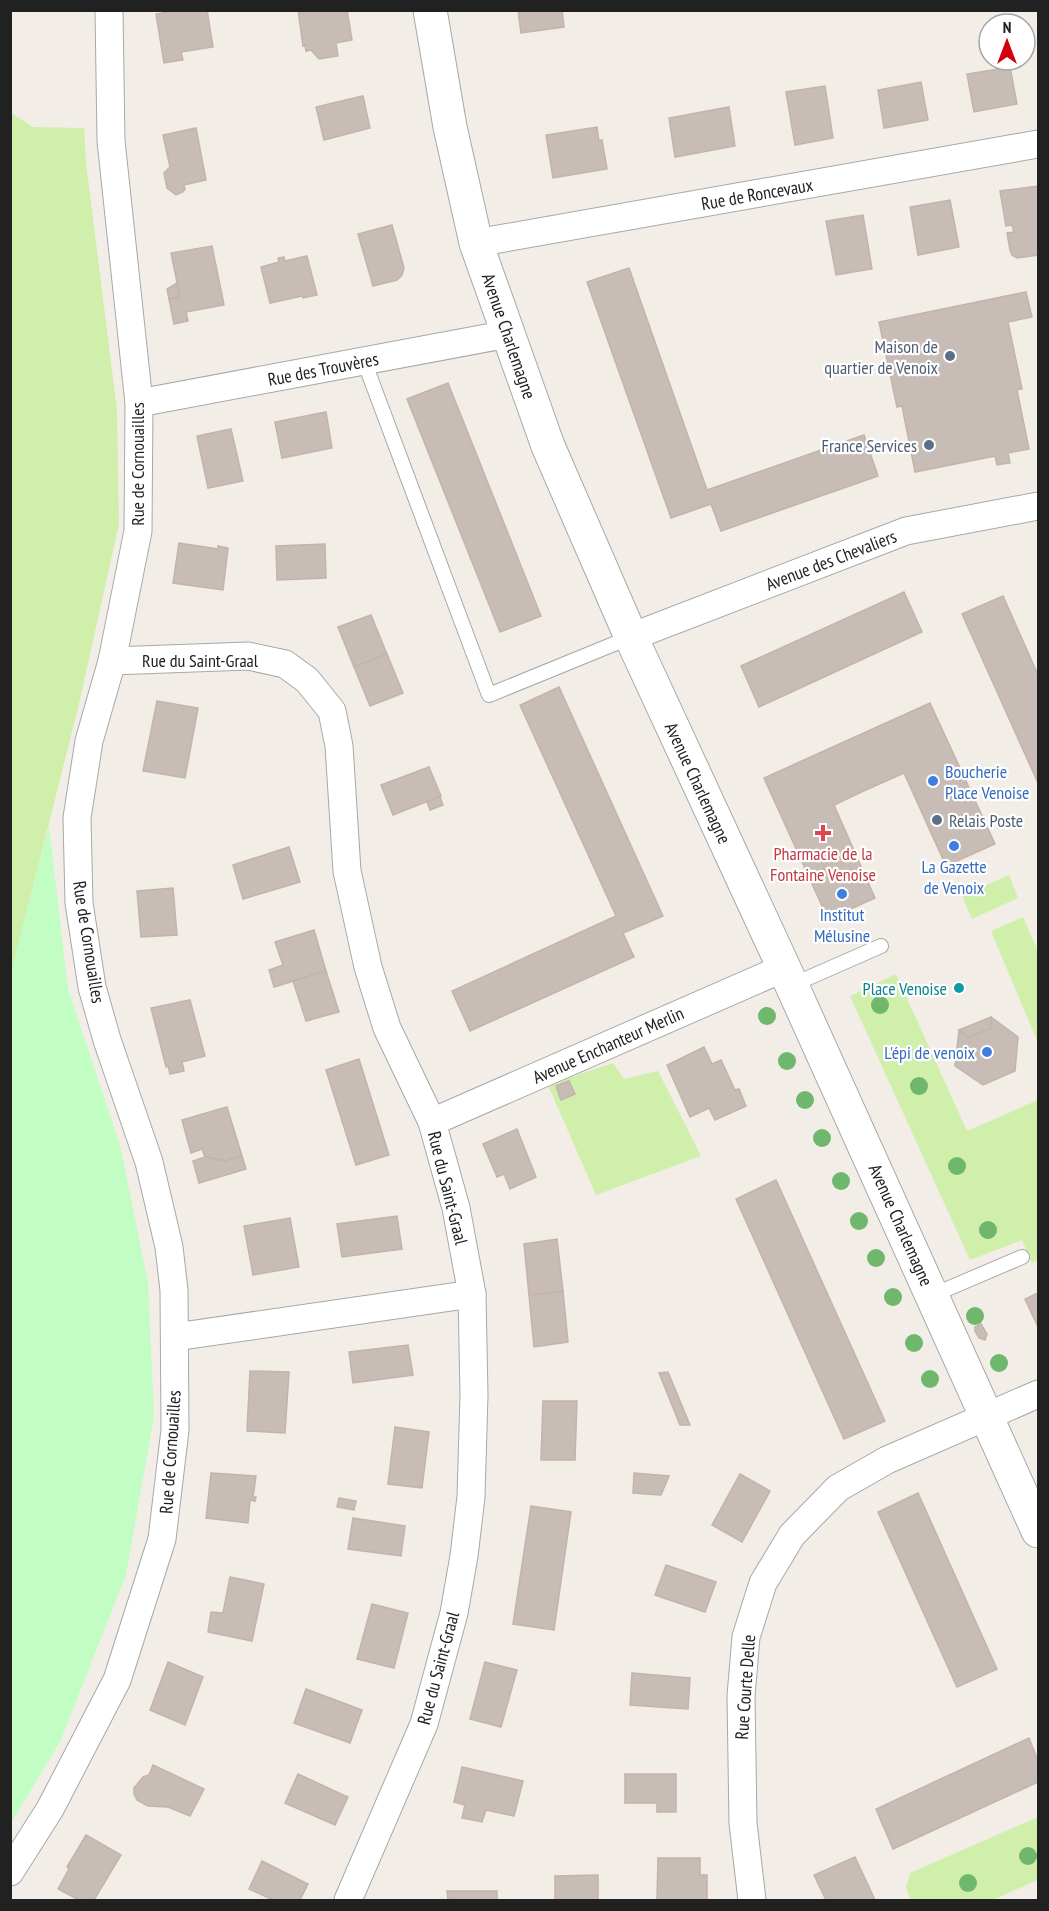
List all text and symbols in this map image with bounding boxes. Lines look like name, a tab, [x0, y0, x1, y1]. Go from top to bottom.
north arrow	[977, 12, 1037, 72]
text: N	[1003, 17, 1011, 37]
street label: Rue de Roncevaux	[699, 173, 815, 215]
street label: Avenue Charlemagne	[477, 270, 541, 402]
place label: Maison de quartier de Venoix	[824, 335, 939, 379]
street label: Rue des Trouvères	[266, 347, 380, 391]
marker: Maison de quartier de Venoix	[943, 349, 957, 363]
street label: Rue de Cornouailles	[126, 402, 149, 526]
place label: France Services	[822, 434, 917, 457]
marker: France Services	[922, 438, 936, 452]
street label: Avenue des Chevaliers	[762, 524, 900, 596]
street label: Rue du Saint-Graal	[142, 649, 259, 672]
street label: Avenue Charlemagne	[660, 719, 736, 847]
place label: Boucherie Place Venoise	[945, 760, 1029, 804]
marker: Boucherie Place Venoise	[926, 774, 940, 788]
place label: Relais Poste	[949, 809, 1023, 832]
marker: Relais Poste	[930, 813, 944, 827]
marker: Pharmacie de la Fontaine Venoise	[816, 826, 830, 840]
marker: La Gazette de Venoix	[947, 839, 961, 853]
place label: Pharmacie de la Fontaine Venoise	[770, 842, 876, 886]
place label: La Gazette de Venoix	[921, 855, 987, 899]
street label: Rue de Cornouailles	[68, 879, 110, 1005]
marker: Institut Mélusine	[835, 887, 849, 901]
place label: Institut Mélusine	[814, 903, 870, 947]
place label: Place Venoise	[863, 977, 947, 1000]
marker: Place Venoise	[952, 981, 966, 995]
street label: Avenue Enchanteur Merlin	[529, 1001, 687, 1089]
place label: L'épi de venoix	[884, 1041, 976, 1064]
marker: L'épi de venoix	[980, 1045, 994, 1059]
street label: Rue du Saint-Graal	[423, 1129, 473, 1248]
street label: Avenue Charlemagne	[864, 1160, 938, 1290]
street label: Rue de Cornouailles	[154, 1389, 186, 1515]
street label: Rue du Saint-Graal	[412, 1608, 464, 1727]
street label: Rue Courte Delle	[730, 1634, 760, 1740]

